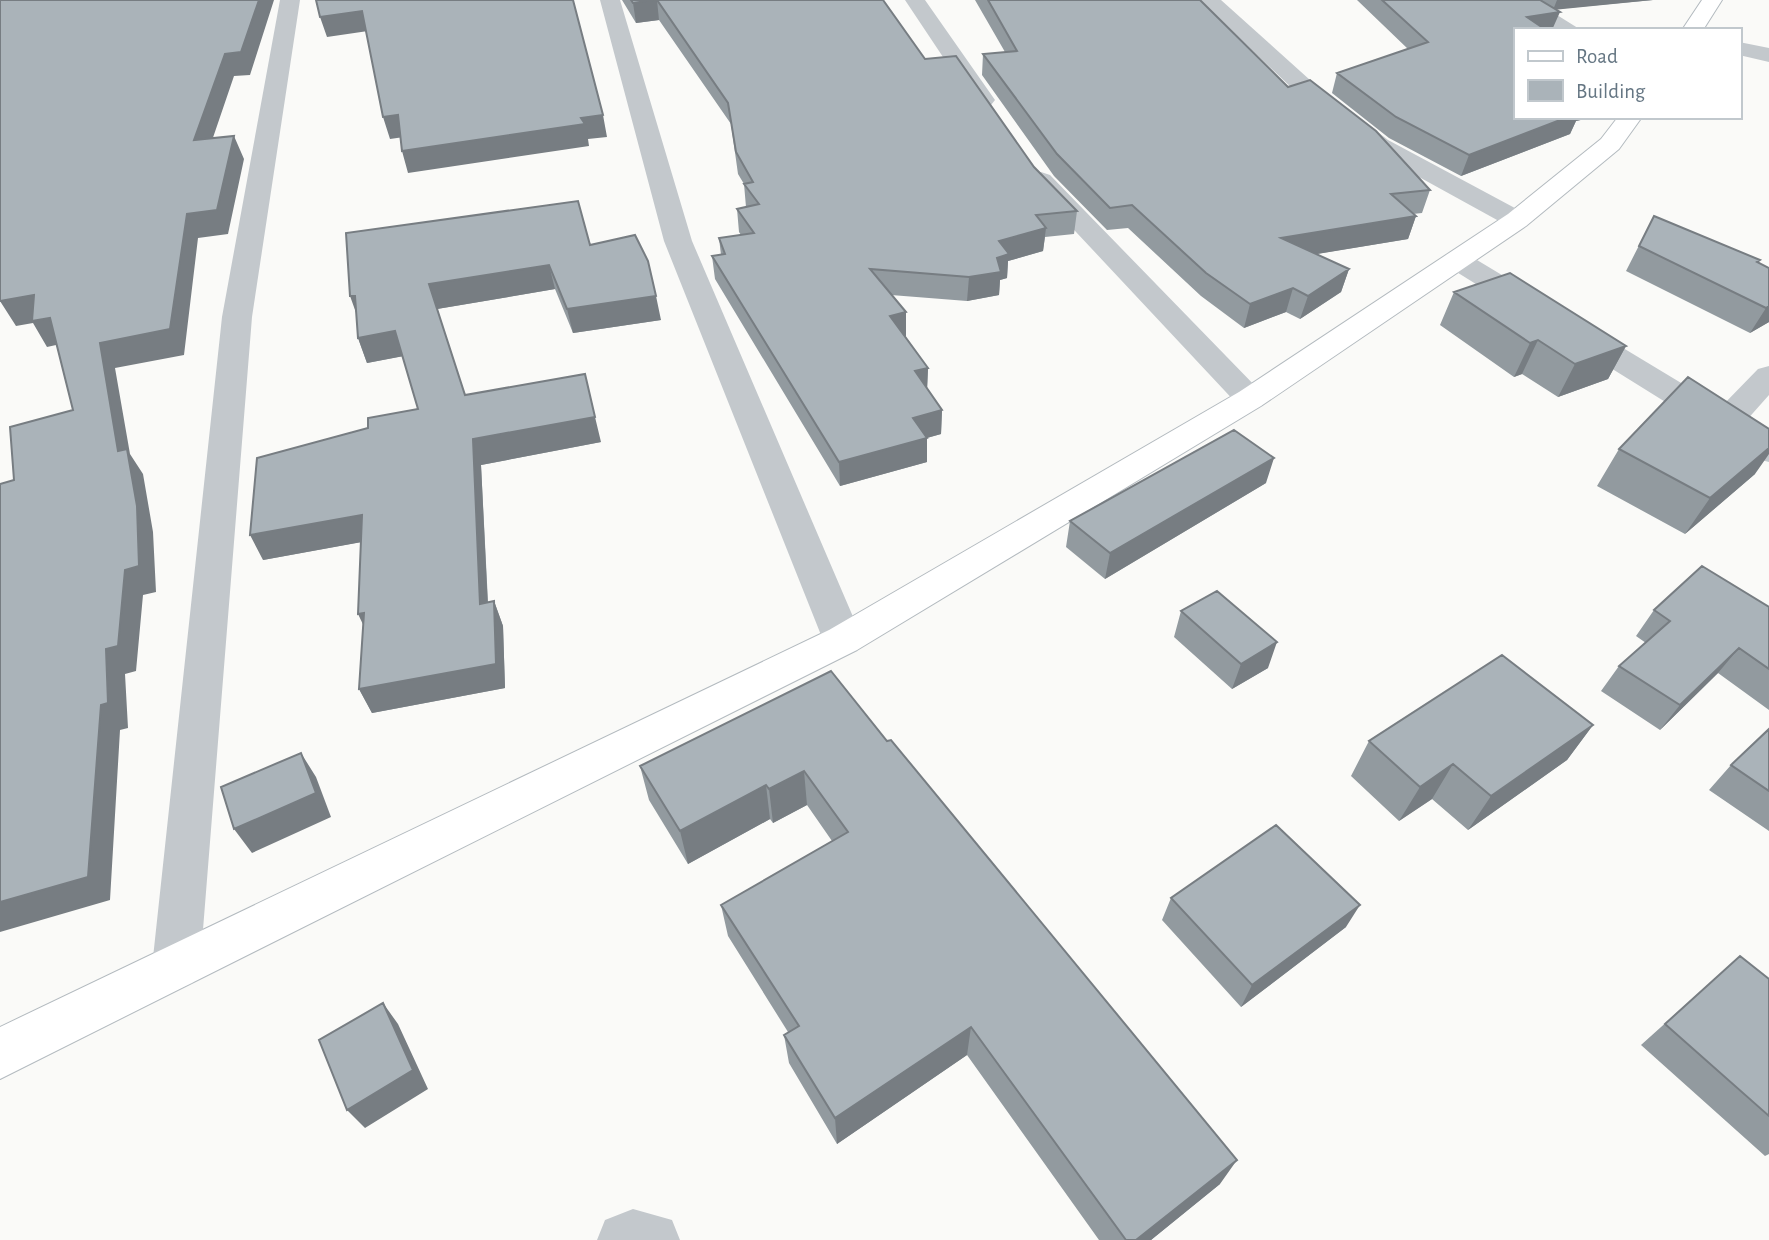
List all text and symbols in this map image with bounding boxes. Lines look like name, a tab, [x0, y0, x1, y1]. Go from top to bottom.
legend	[1514, 28, 1741, 119]
text: Road	[1576, 46, 1618, 67]
text: Building	[1576, 81, 1646, 102]

